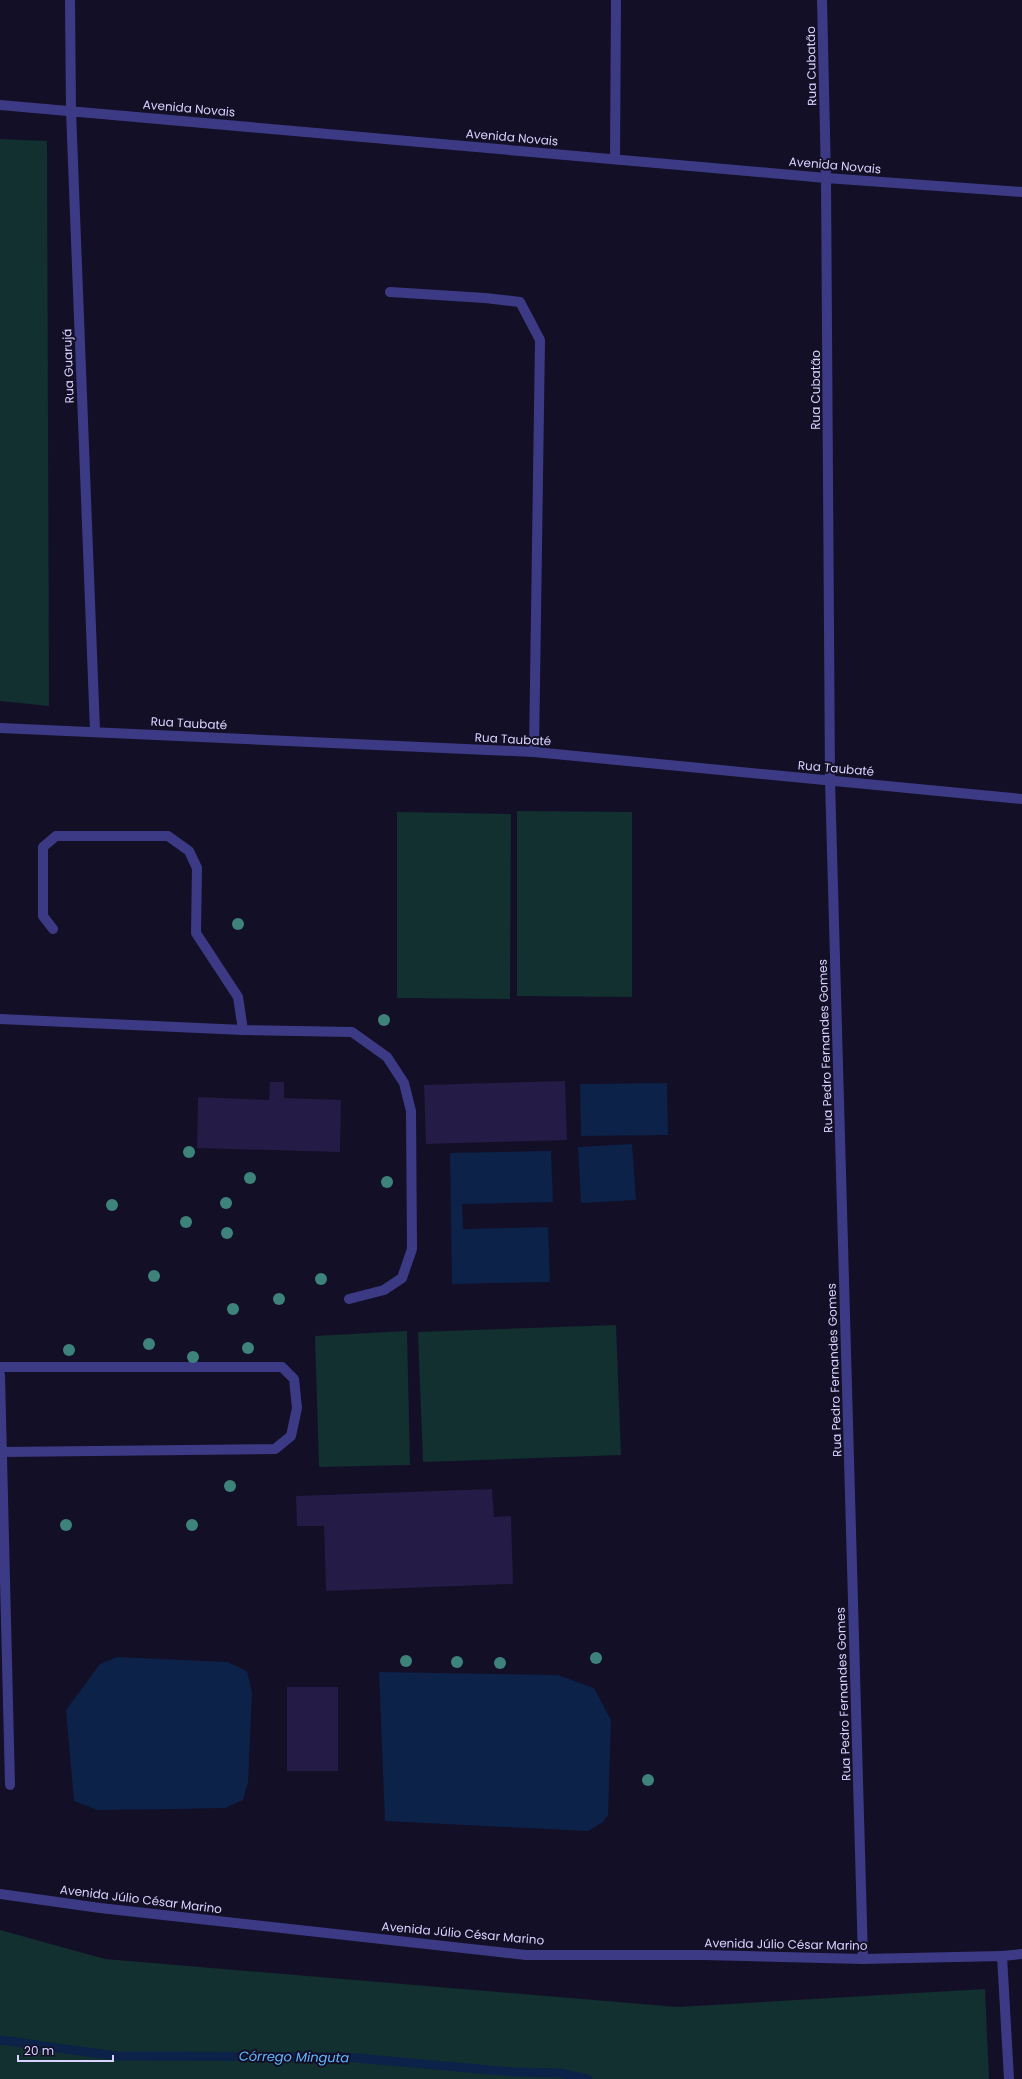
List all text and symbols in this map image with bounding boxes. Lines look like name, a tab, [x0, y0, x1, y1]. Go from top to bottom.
street label: Rua Cubatão	[802, 26, 820, 106]
street label: Avenida Novais	[142, 96, 236, 120]
street label: Avenida Novais	[465, 125, 559, 149]
street label: Avenida Novais	[788, 153, 882, 177]
street label: Rua Guarujá	[58, 328, 78, 404]
street label: Rua Cubatão	[807, 350, 824, 430]
street label: Rua Taubaté	[150, 713, 228, 733]
street label: Rua Taubaté	[474, 729, 552, 749]
street label: Rua Taubaté	[797, 756, 875, 780]
street label: Rua Pedro Fernandes Gomes	[813, 959, 837, 1133]
street label: Rua Pedro Fernandes Gomes	[822, 1283, 846, 1457]
street label: Rua Pedro Fernandes Gomes	[831, 1607, 855, 1781]
street label: Avenida Júlio César Marino	[59, 1881, 223, 1917]
street label: Avenida Júlio César Marino	[381, 1917, 545, 1949]
street label: Avenida Júlio César Marino	[704, 1934, 868, 1954]
scale bar	[18, 2037, 113, 2063]
text: 20 m	[24, 2042, 54, 2059]
water label: Córrego Minguta	[239, 2047, 350, 2067]

